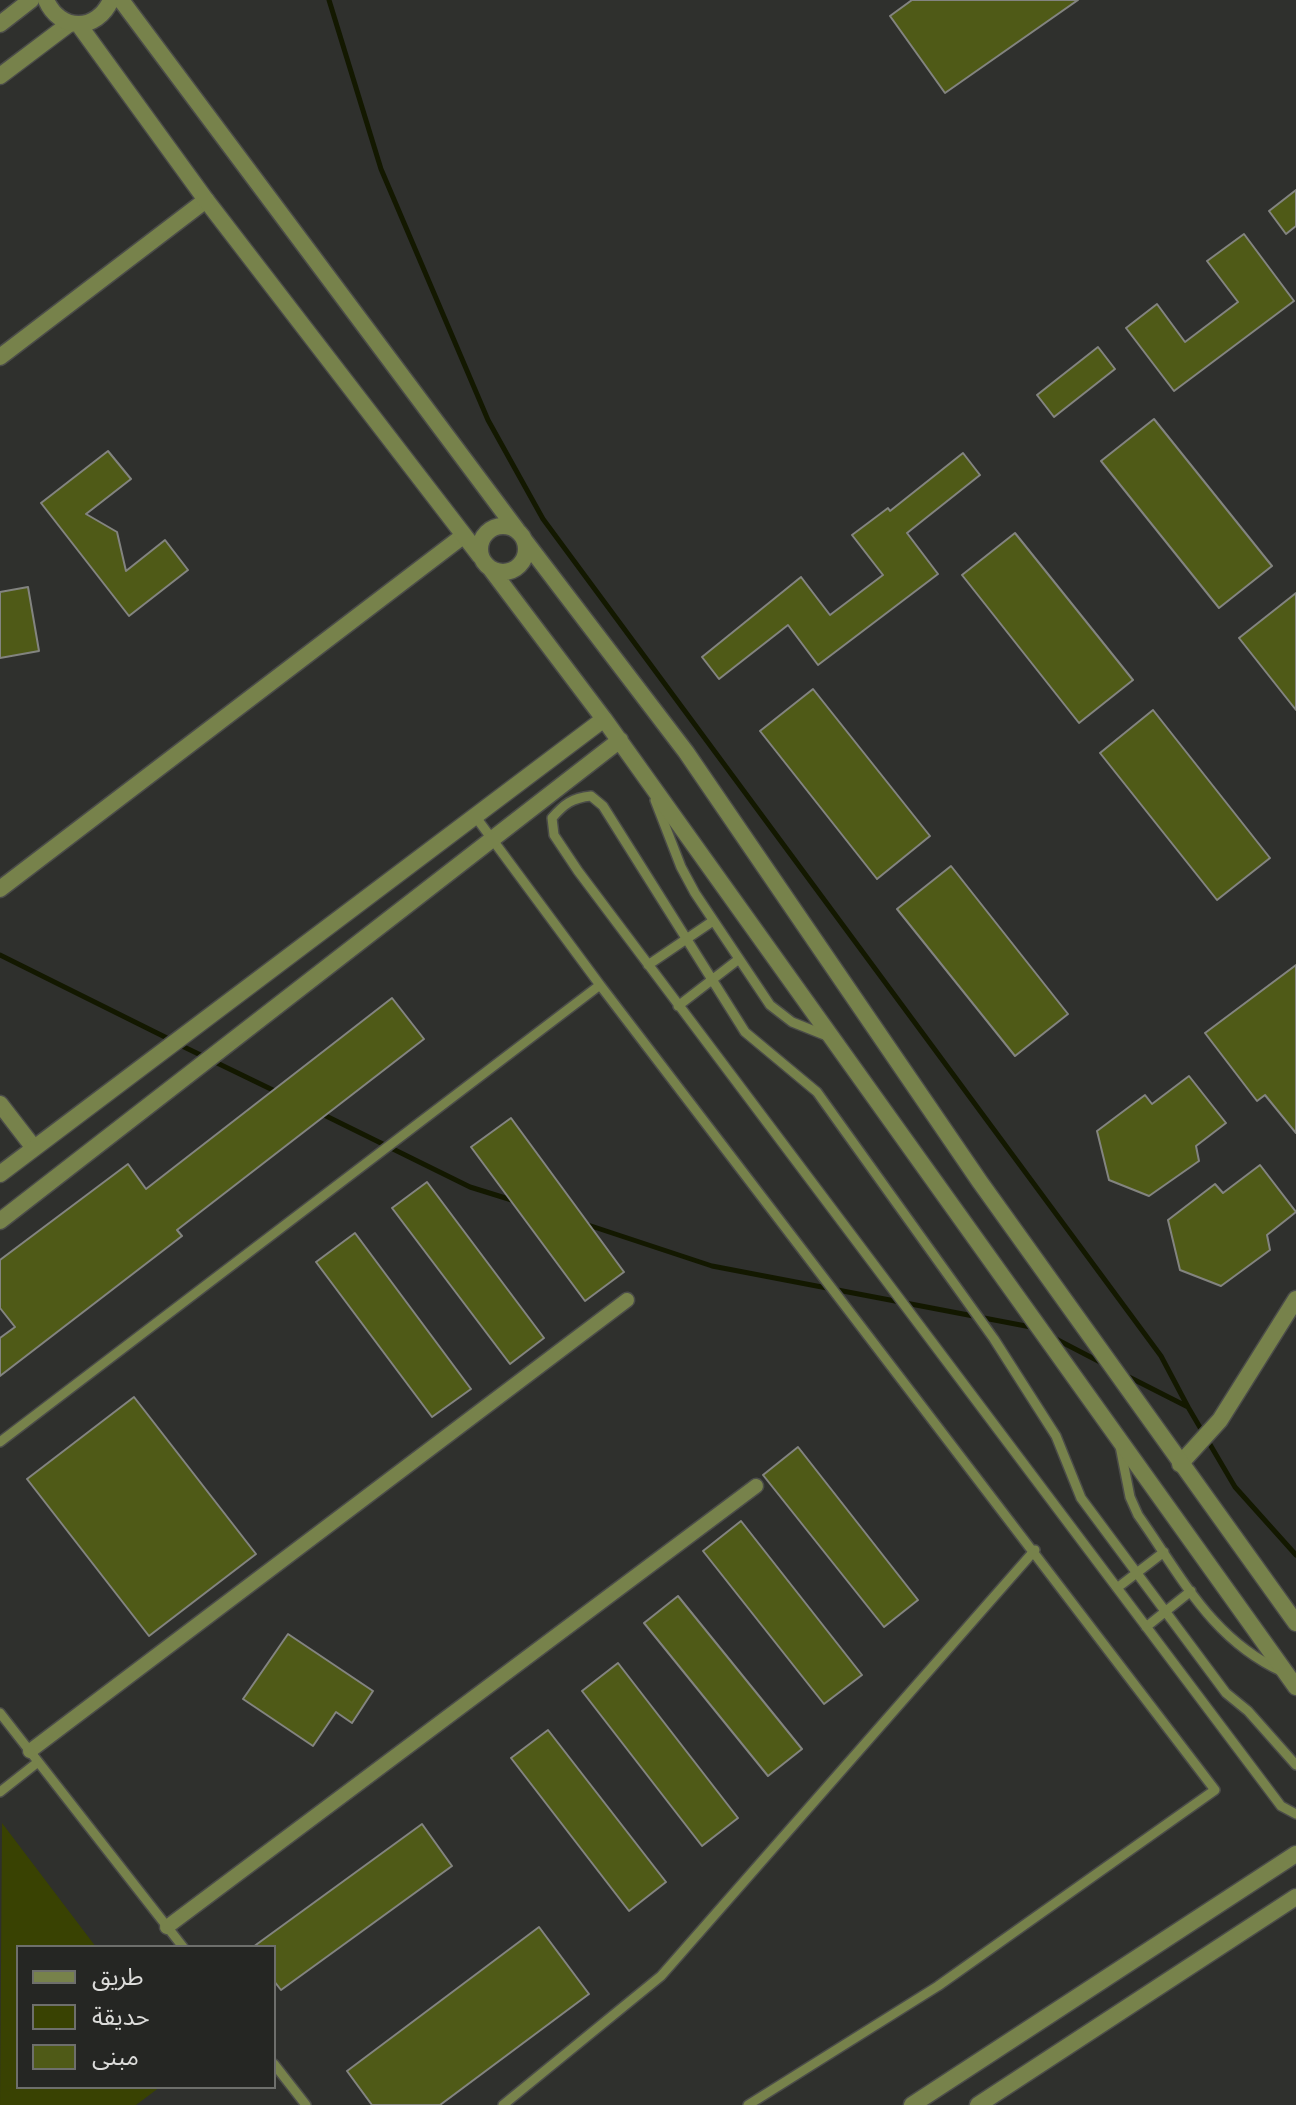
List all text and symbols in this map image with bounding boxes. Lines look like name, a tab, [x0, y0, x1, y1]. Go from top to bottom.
legend	[16, 1945, 276, 2089]
text: طريق	[92, 1962, 144, 1991]
text: حديقة	[92, 2002, 150, 2031]
text: مبنى	[92, 2042, 139, 2071]

